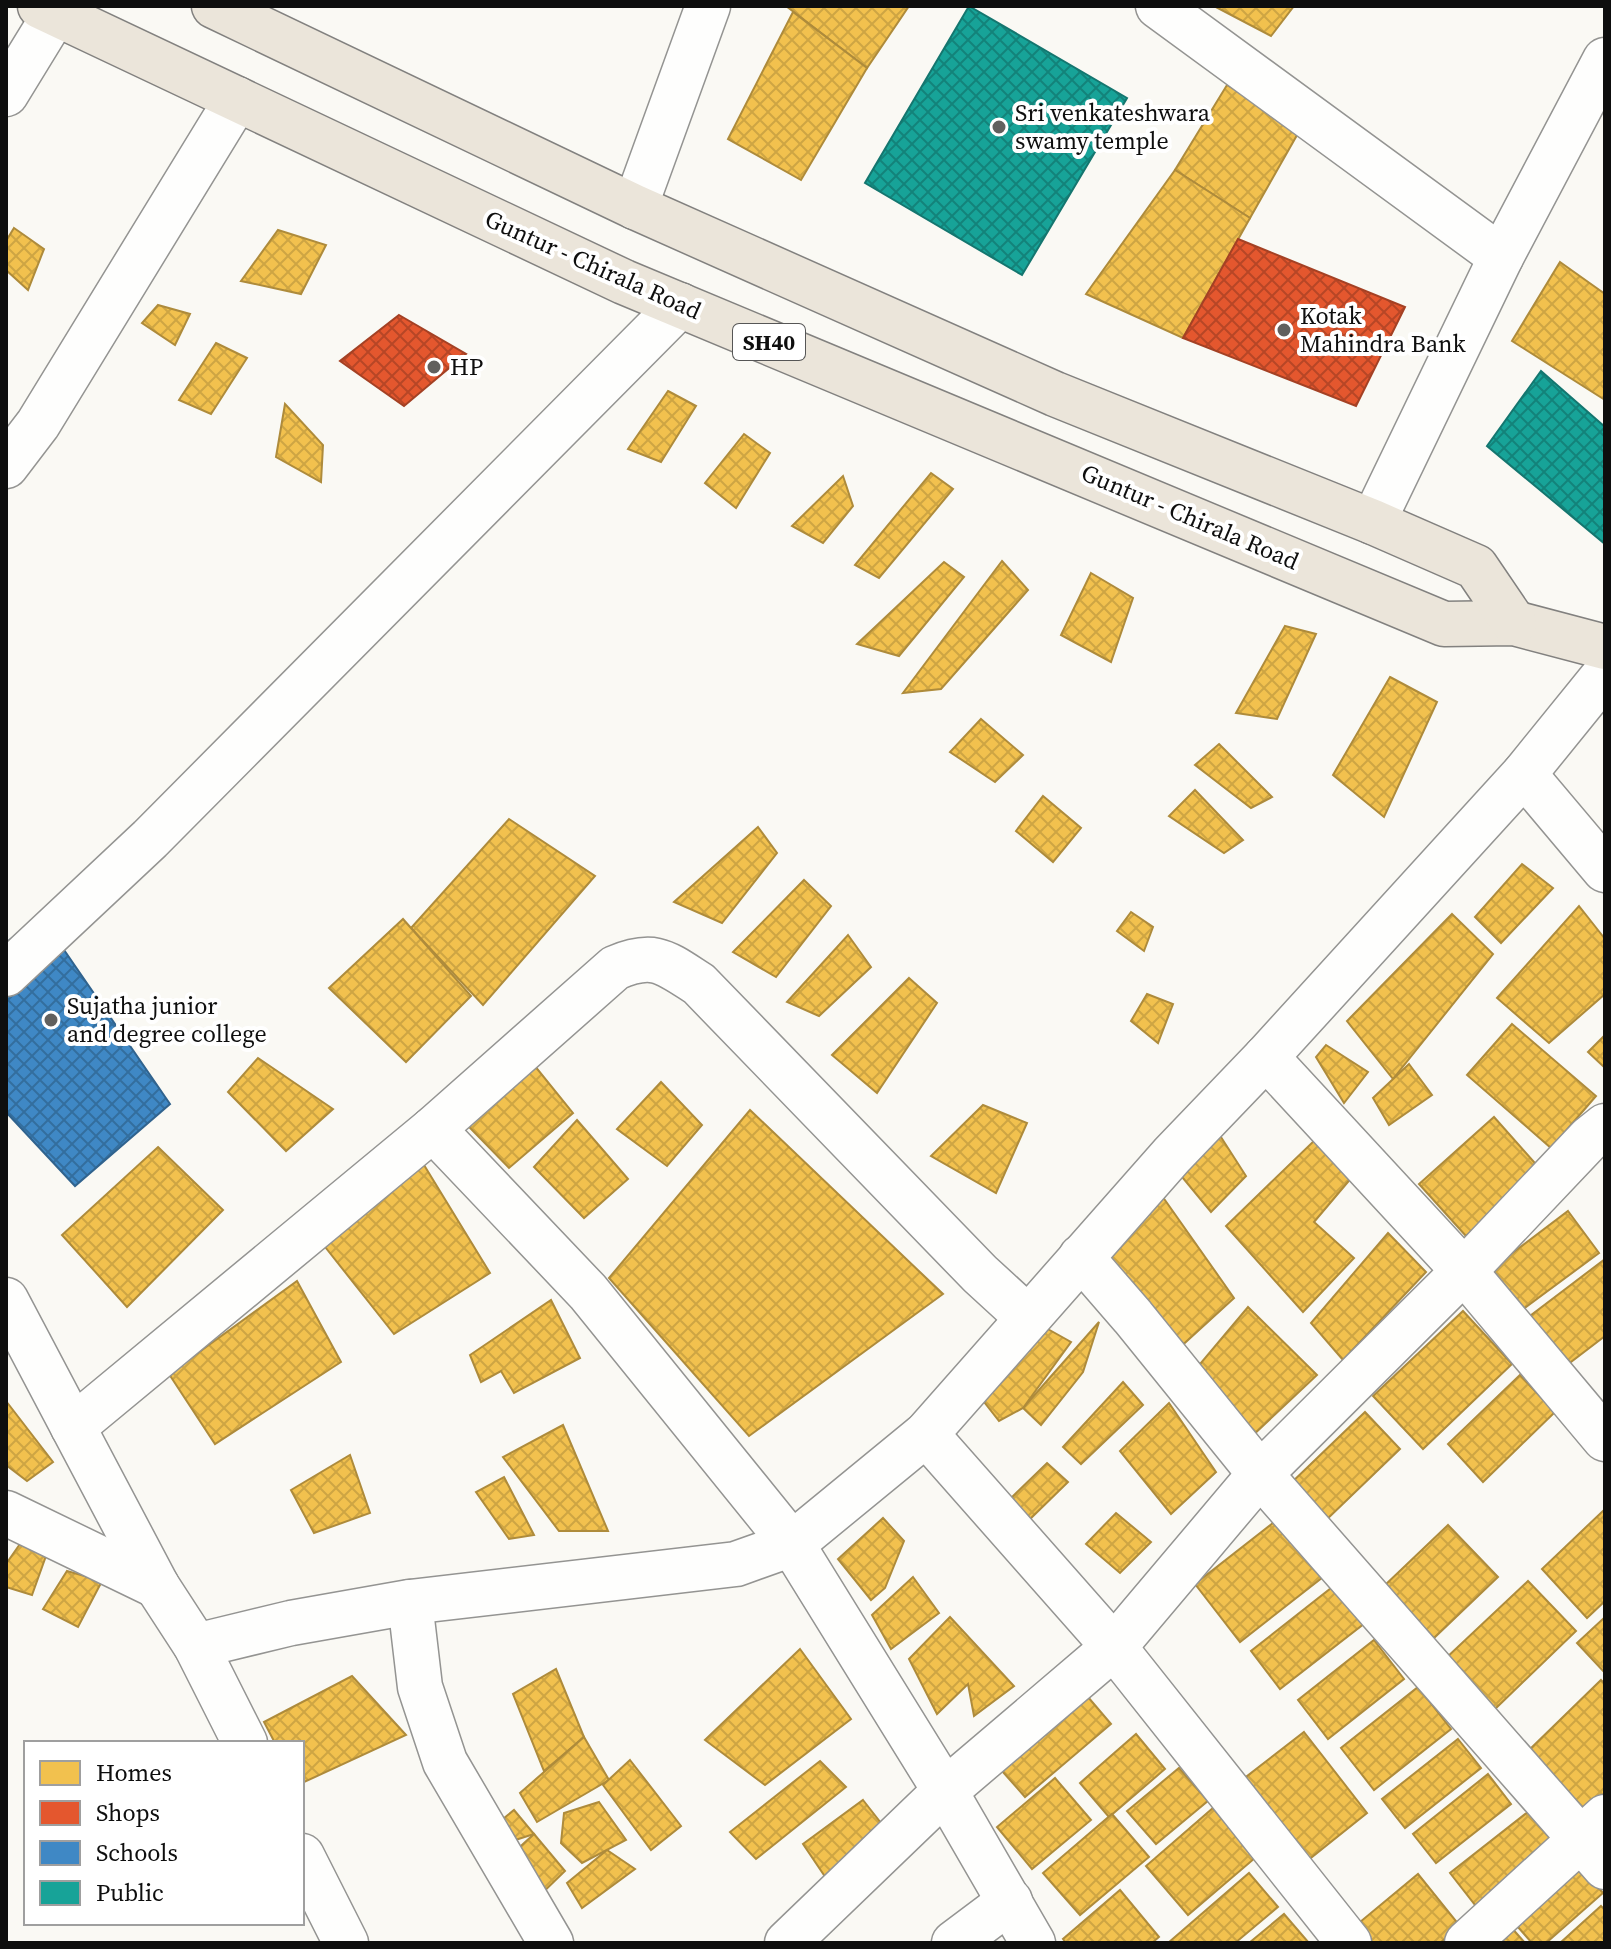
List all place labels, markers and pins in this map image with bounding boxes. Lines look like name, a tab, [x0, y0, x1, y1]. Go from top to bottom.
place label: Sri venkateshwara swamy temple	[1015, 96, 1211, 157]
marker: Sri venkateshwara swamy temple	[990, 118, 1008, 136]
place label: Kotak Mahindra Bank	[1300, 299, 1467, 360]
marker: Kotak Mahindra Bank	[1275, 321, 1293, 339]
place label: HP	[450, 350, 483, 383]
marker: HP	[425, 358, 443, 376]
place label: Sujatha junior and degree college	[67, 989, 267, 1050]
marker: Sujatha junior and degree college	[42, 1011, 60, 1029]

